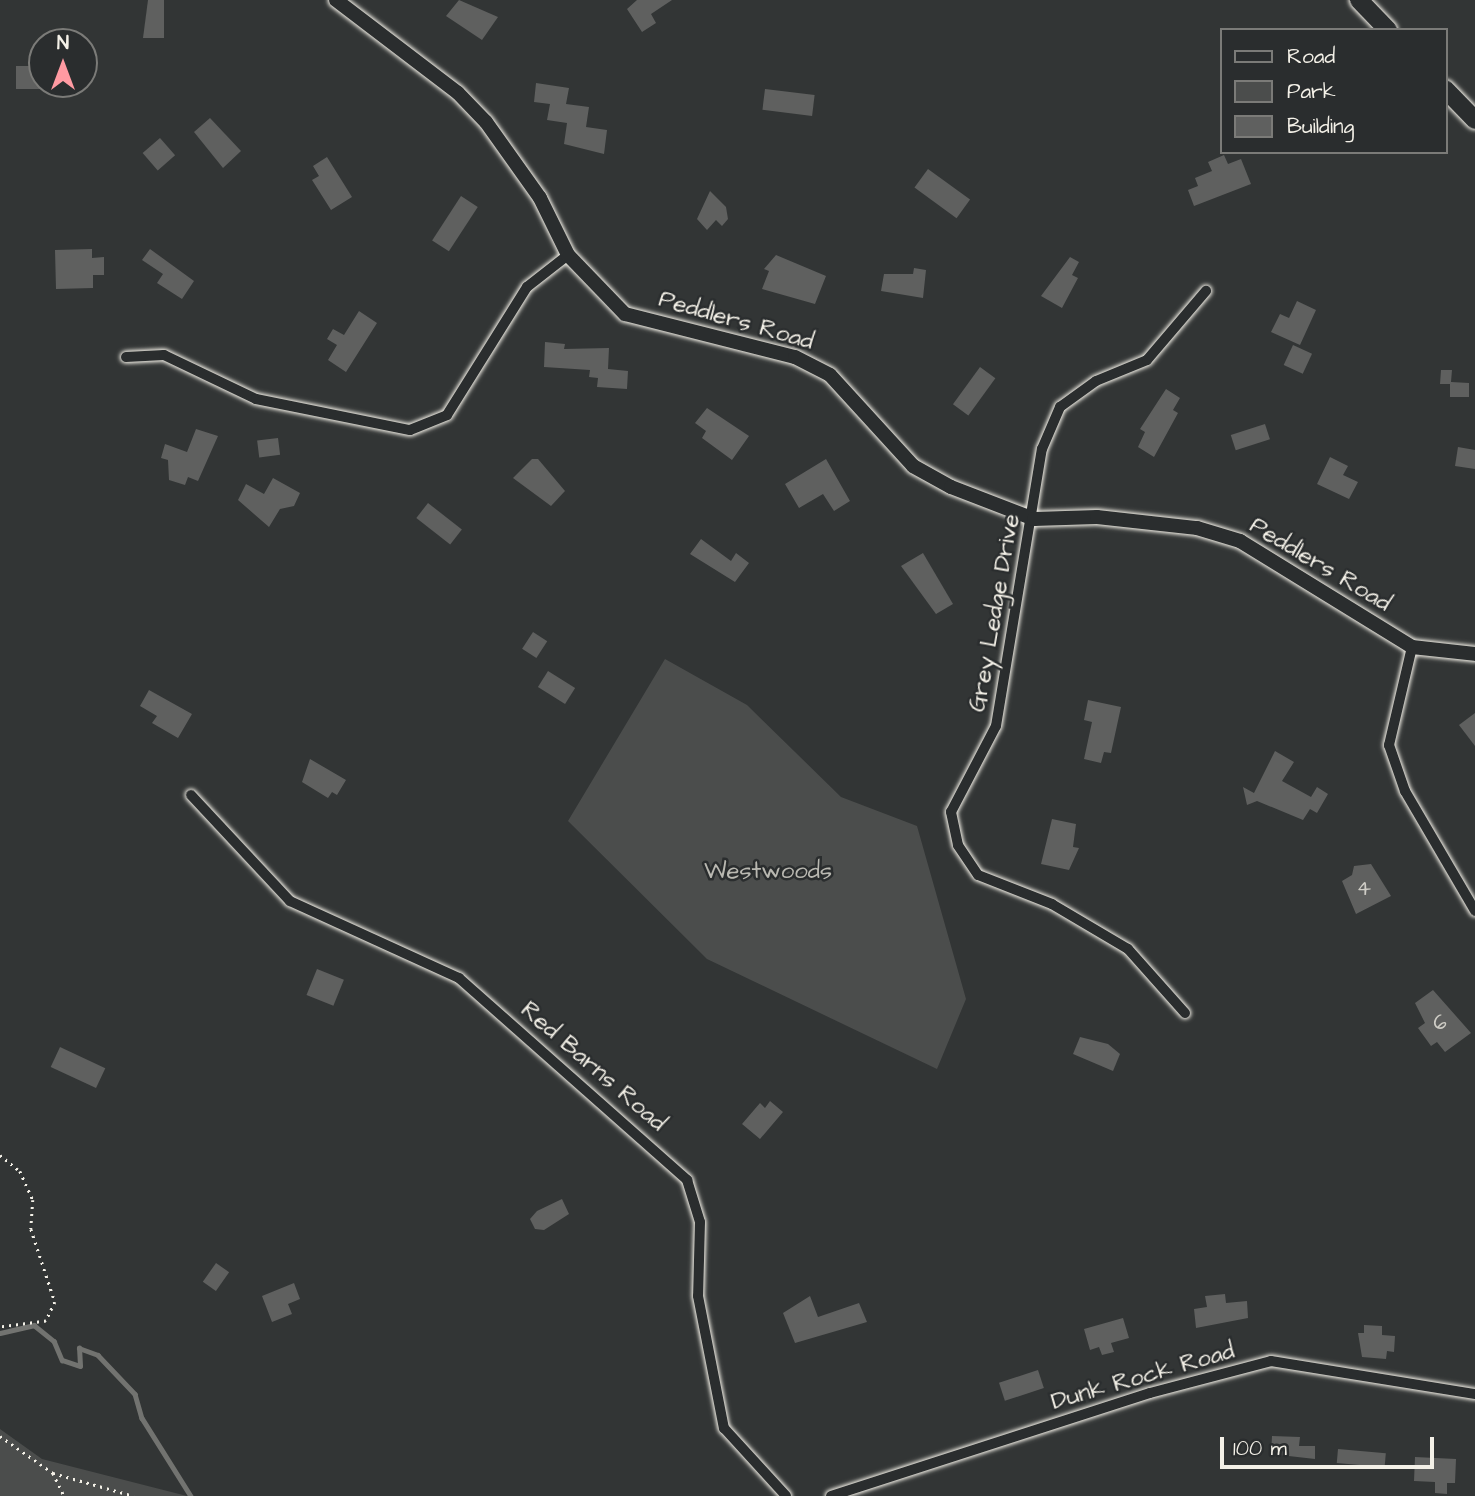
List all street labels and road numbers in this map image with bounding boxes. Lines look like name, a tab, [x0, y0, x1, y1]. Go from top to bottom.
street label: Peddlers Road	[655, 285, 817, 357]
street label: Grey Ledge Drive	[963, 512, 1027, 714]
street label: Peddlers Road	[1244, 512, 1396, 618]
street label: Red Barns Road	[514, 996, 672, 1138]
street label: Dunk Rock Road	[1048, 1337, 1238, 1417]

